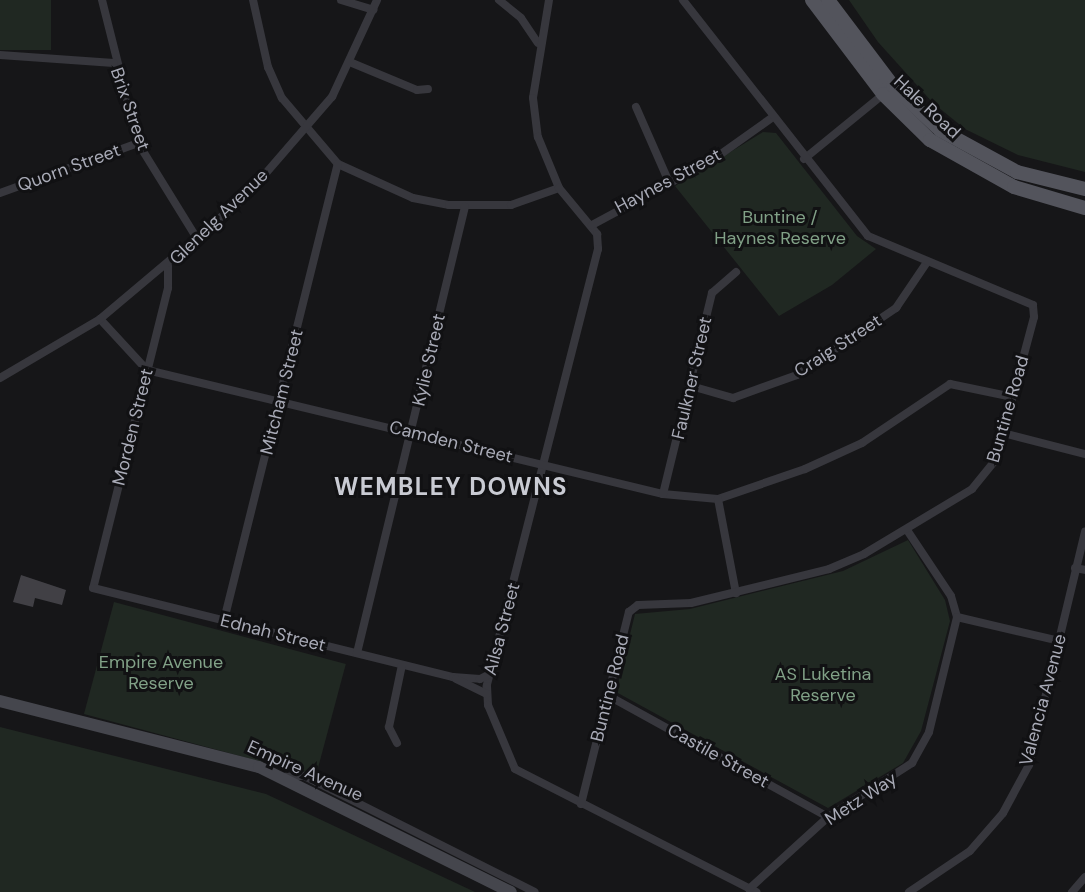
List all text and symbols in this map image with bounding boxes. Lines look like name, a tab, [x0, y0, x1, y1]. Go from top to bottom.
street label: Brix Street	[106, 65, 154, 153]
street label: Hale Road	[889, 71, 965, 143]
street label: Quorn Street	[15, 139, 123, 197]
street label: Haynes Street	[611, 144, 725, 218]
street label: Glenelg Avenue	[165, 165, 273, 269]
park label: Buntine / Haynes Reserve	[714, 207, 846, 250]
street label: Craig Street	[790, 310, 886, 382]
street label: Kylie Street	[408, 312, 450, 408]
street label: Faulkner Street	[667, 315, 717, 441]
street label: Mitcham Street	[256, 327, 308, 457]
street label: Buntine Road	[982, 353, 1034, 465]
street label: Morden Street	[108, 366, 158, 488]
street label: Camden Street	[387, 416, 515, 468]
district label: WEMBLEY DOWNS	[334, 473, 568, 501]
street label: Ailsa Street	[479, 580, 525, 678]
street label: Ednah Street	[218, 609, 328, 657]
street label: Buntine Road	[586, 632, 634, 744]
street label: Valencia Avenue	[1015, 632, 1071, 768]
park label: Empire Avenue Reserve	[99, 652, 223, 694]
park label: AS Luketina Reserve	[775, 664, 871, 706]
street label: Castile Street	[663, 719, 773, 793]
street label: Empire Avenue	[244, 736, 366, 806]
street label: Metz Way	[821, 768, 901, 830]

